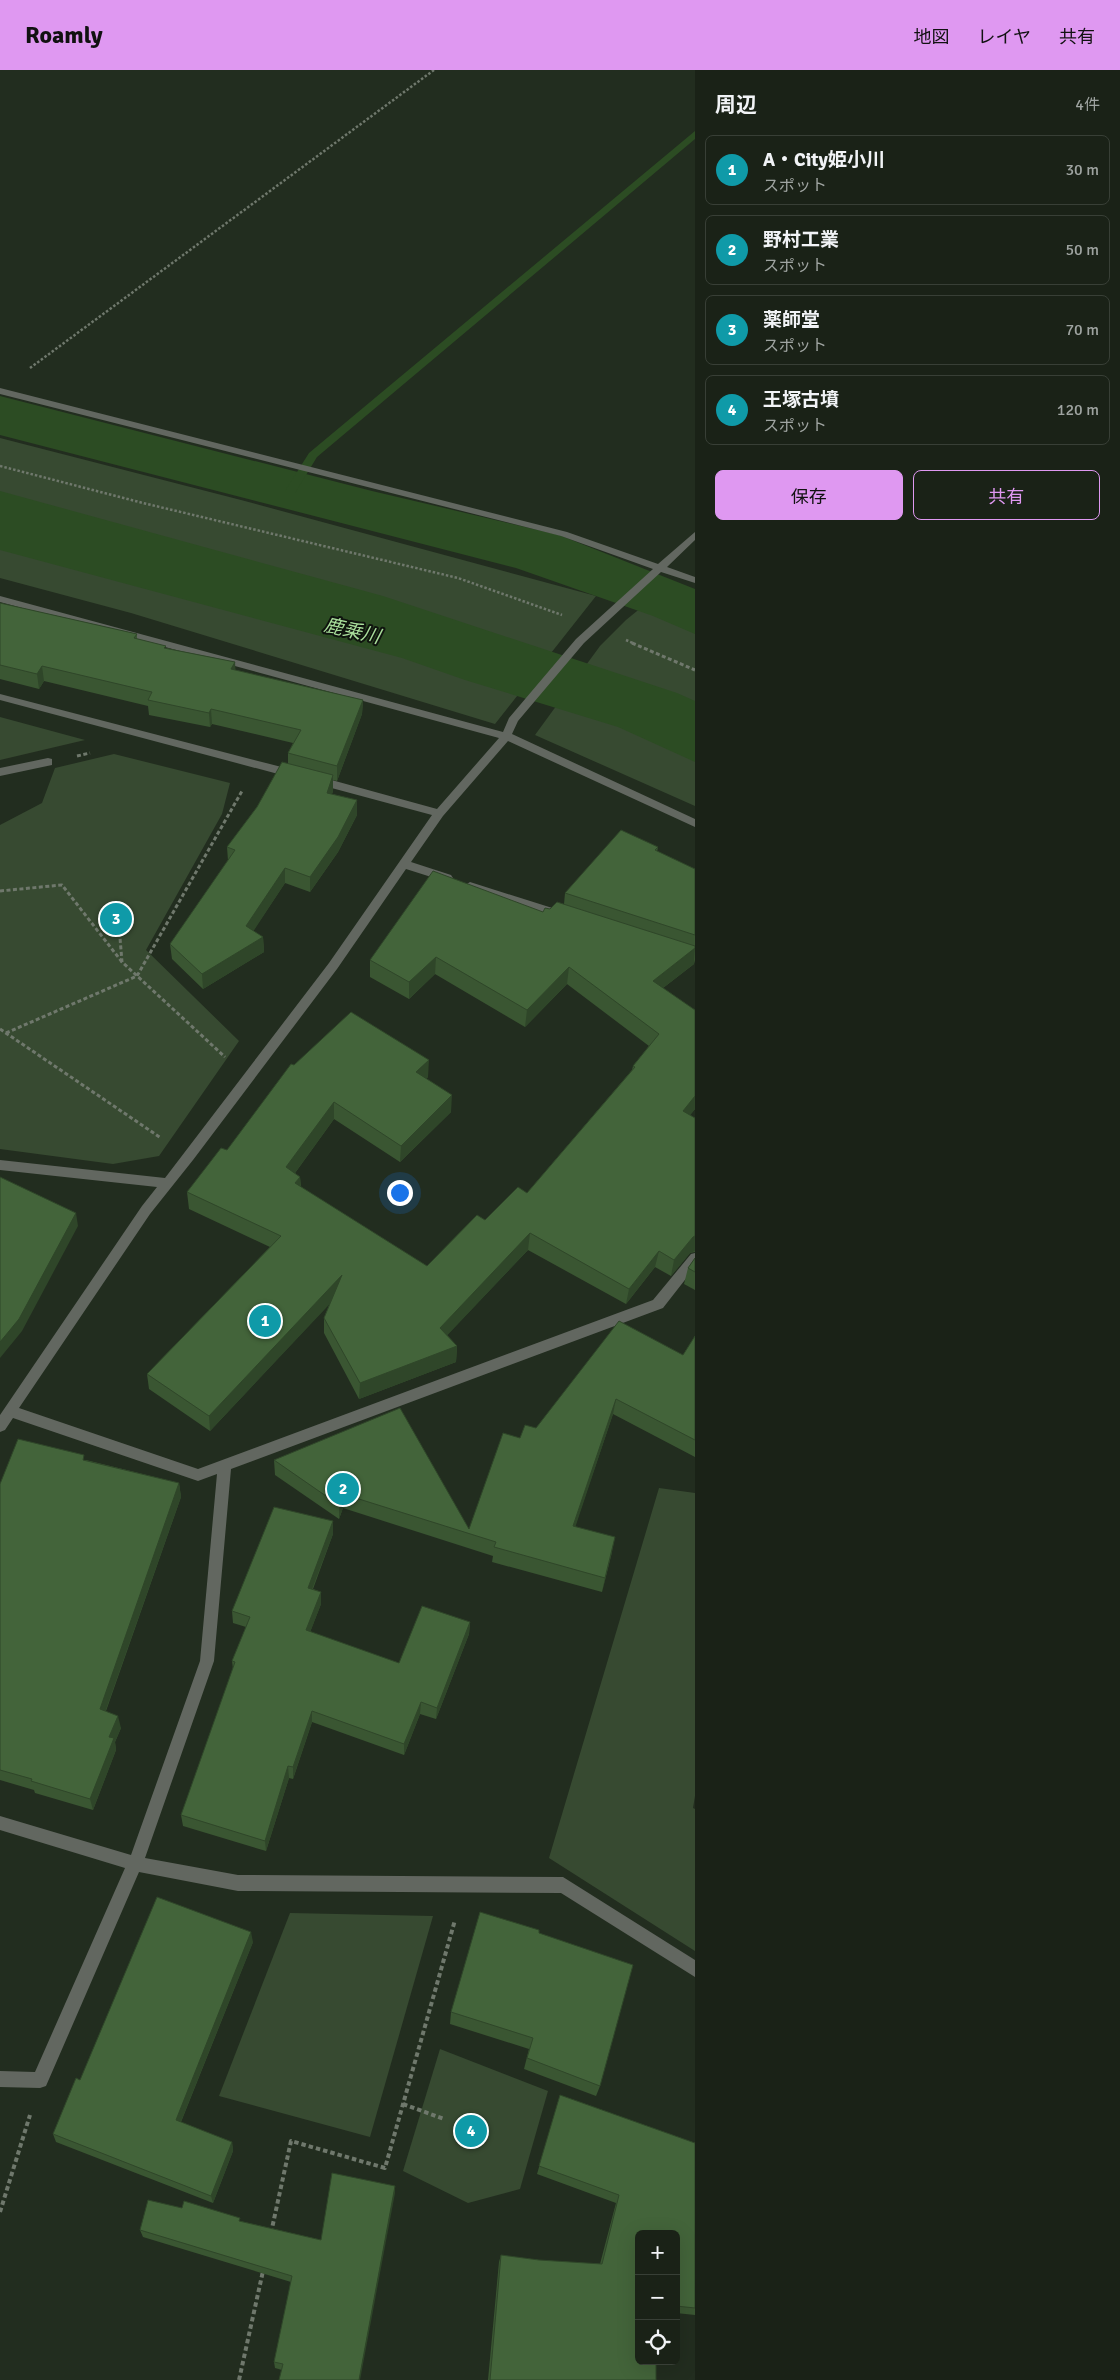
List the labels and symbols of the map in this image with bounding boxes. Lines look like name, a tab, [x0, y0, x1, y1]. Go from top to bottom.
water label: 鹿乗川	[322, 613, 384, 650]
pin: 3	[100, 900, 132, 938]
your location	[387, 1180, 413, 1206]
pin: 1	[249, 1302, 281, 1340]
pin: 2	[327, 1470, 359, 1508]
pin: 4	[455, 2112, 487, 2150]

